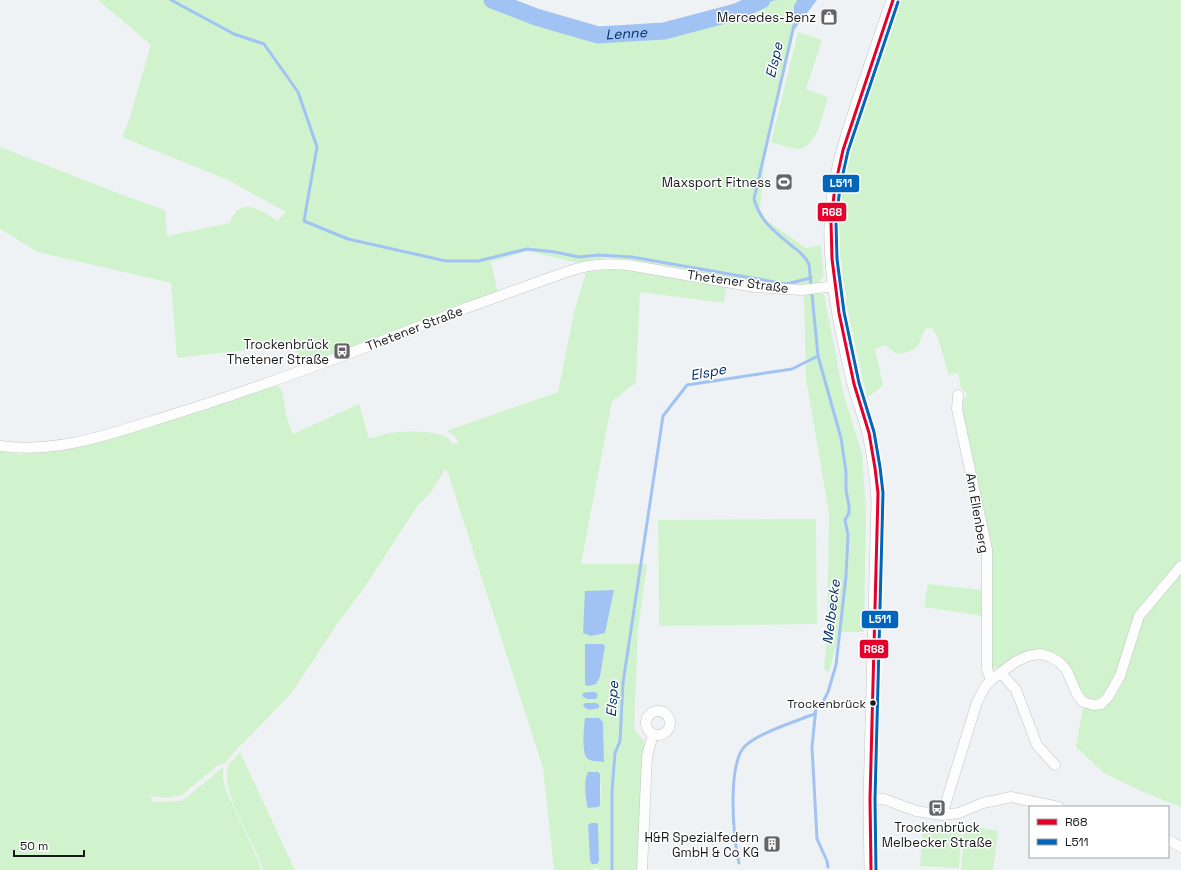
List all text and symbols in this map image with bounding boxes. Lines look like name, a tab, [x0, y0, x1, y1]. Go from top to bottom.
shop icon: Mercedes-Benz	[819, 7, 839, 27]
place label: Mercedes-Benz	[717, 9, 816, 26]
water label: Lenne	[605, 23, 648, 44]
water label: Elspe	[761, 40, 787, 80]
sports icon: Maxsport Fitness	[774, 172, 794, 192]
place label: Maxsport Fitness	[662, 174, 771, 191]
line badge: L511	[822, 174, 860, 193]
text: L511	[830, 176, 852, 190]
line badge: R68	[817, 202, 847, 222]
text: R68	[822, 205, 843, 219]
street label: Thetener Straße	[686, 266, 790, 297]
street label: Thetener Straße	[363, 302, 465, 355]
place label: Trockenbrück Thetener Straße	[227, 336, 329, 368]
bus stop icon: Trockenbrück Thetener Straße	[332, 341, 352, 361]
water label: Elspe	[689, 360, 728, 384]
street label: Am Ellenberg	[962, 472, 993, 555]
water label: Melbecke	[818, 578, 844, 645]
line badge: L511	[861, 610, 899, 629]
text: L511	[869, 612, 891, 626]
line badge: R68	[859, 639, 889, 659]
text: R68	[864, 642, 885, 656]
water label: Elspe	[602, 680, 622, 718]
place label: Trockenbrück	[787, 696, 867, 712]
marker: Trockenbrück	[868, 698, 878, 708]
bus stop icon: Trockenbrück Melbecker Straße	[927, 798, 947, 818]
legend	[1029, 806, 1169, 858]
text: R68	[1065, 814, 1087, 830]
place label: Trockenbrück Melbecker Straße	[882, 819, 992, 851]
place label: H&R Spezialfedern GmbH & Co KG	[645, 829, 759, 861]
scale bar	[14, 832, 84, 858]
building icon: H&R Spezialfedern GmbH & Co KG	[762, 834, 782, 854]
text: L511	[1065, 834, 1089, 850]
text: 50 m	[20, 838, 48, 854]

